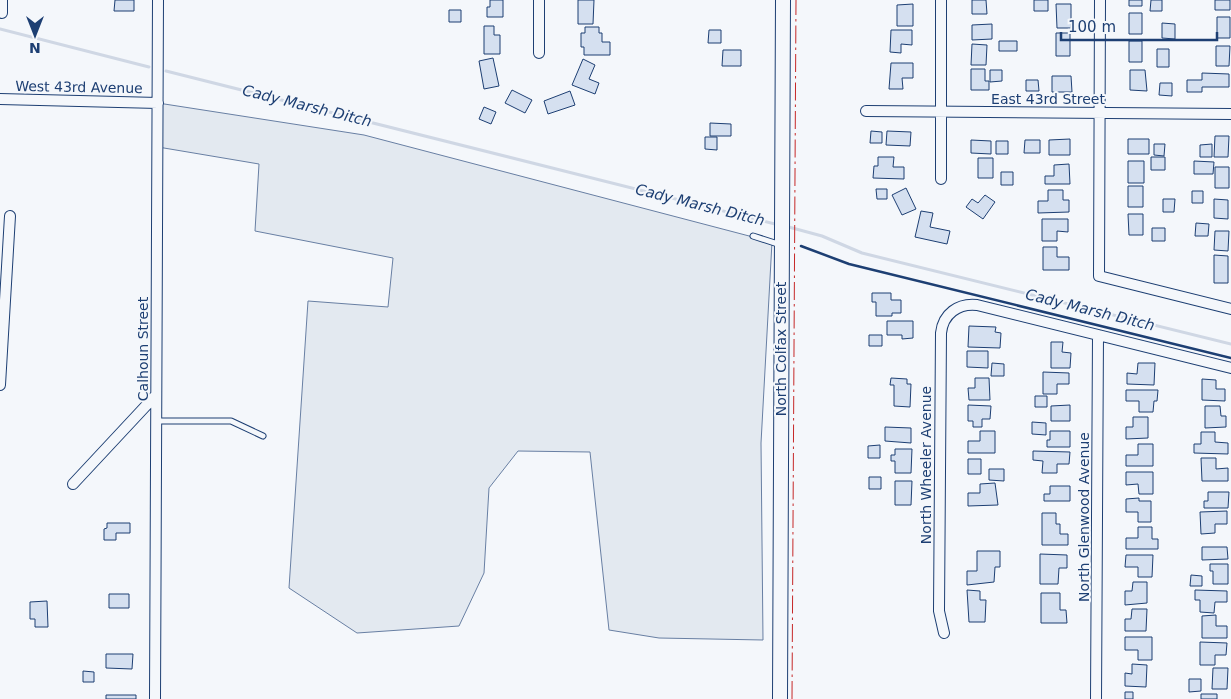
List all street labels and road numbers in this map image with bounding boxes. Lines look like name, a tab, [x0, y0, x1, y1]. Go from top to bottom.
street label: West 43rd Avenue	[15, 78, 143, 96]
street label: East 43rd Street	[991, 91, 1105, 107]
street label: North Colfax Street	[773, 281, 789, 416]
street label: Calhoun Street	[135, 296, 151, 401]
street label: North Wheeler Avenue	[918, 386, 934, 544]
street label: North Glenwood Avenue	[1076, 432, 1092, 602]

